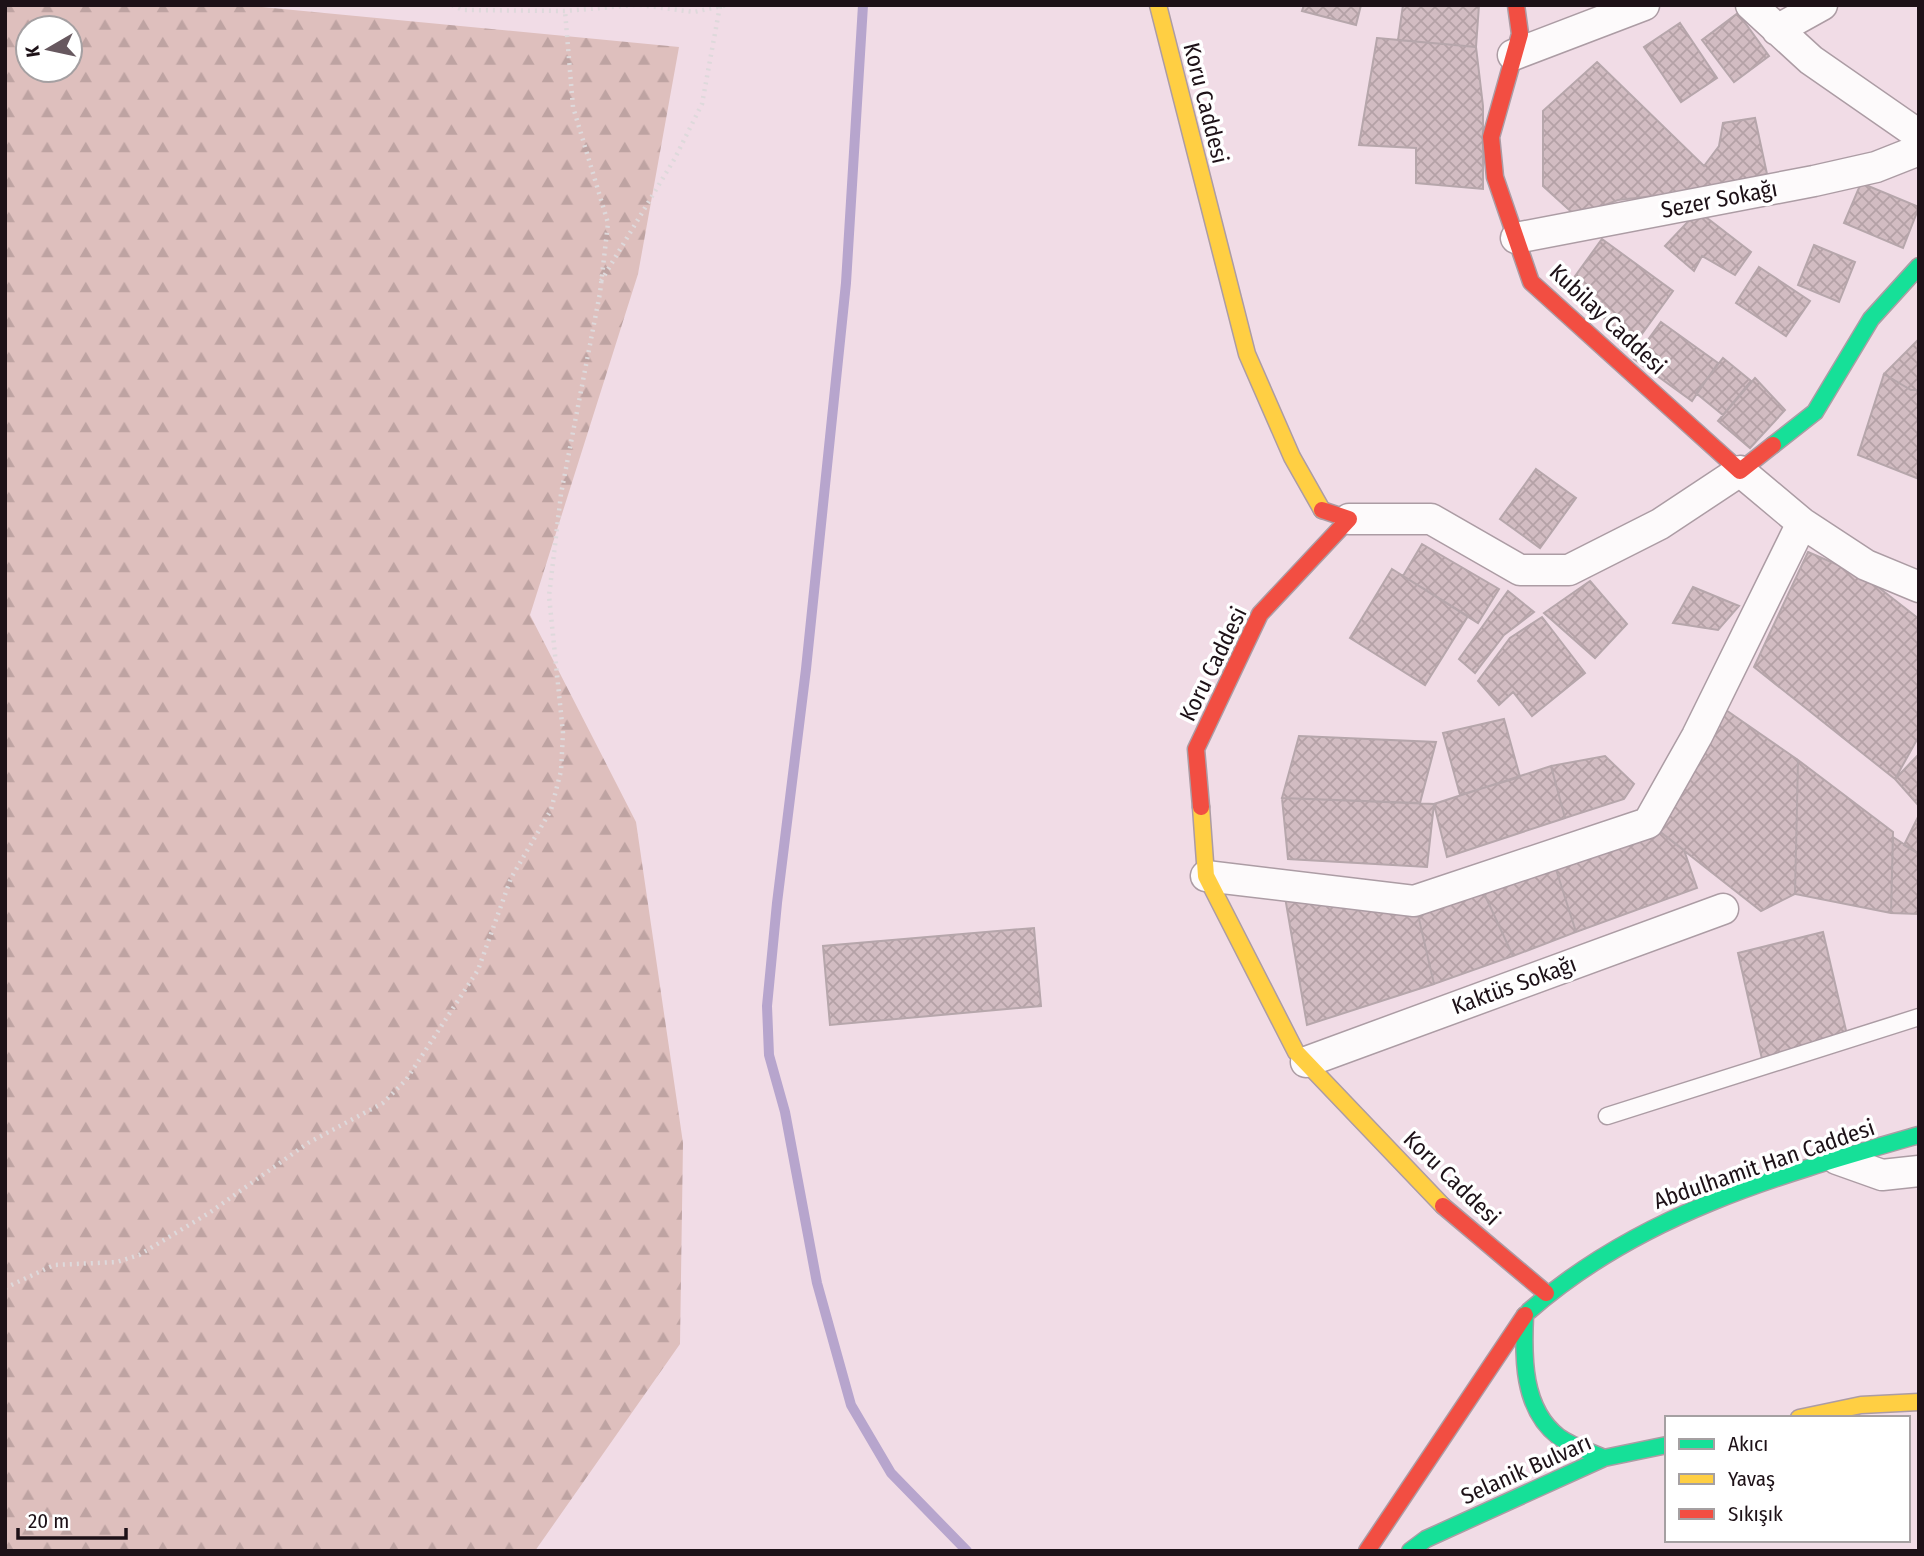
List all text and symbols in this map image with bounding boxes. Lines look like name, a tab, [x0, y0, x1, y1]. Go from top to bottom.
north arrow	[14, 14, 84, 84]
street label: Koru Caddesi	[1177, 40, 1235, 166]
text: K	[20, 43, 45, 59]
street label: Sezer Sokağı	[1658, 174, 1780, 224]
street label: Kubilay Caddesi	[1544, 258, 1672, 380]
street label: Koru Caddesi	[1173, 602, 1253, 726]
street label: Kaktüs Sokağı	[1448, 950, 1580, 1020]
street label: Abdulhamit Han Caddesi	[1650, 1113, 1878, 1215]
street label: Koru Caddesi	[1398, 1125, 1506, 1231]
legend	[1665, 1416, 1910, 1542]
street label: Selanik Bulvarı	[1457, 1428, 1595, 1510]
text: Akıcı	[1728, 1431, 1768, 1457]
text: Yavaş	[1728, 1466, 1775, 1492]
scale bar	[18, 1496, 126, 1540]
text: Sıkışık	[1728, 1501, 1783, 1527]
text: 20 m	[28, 1508, 69, 1534]

